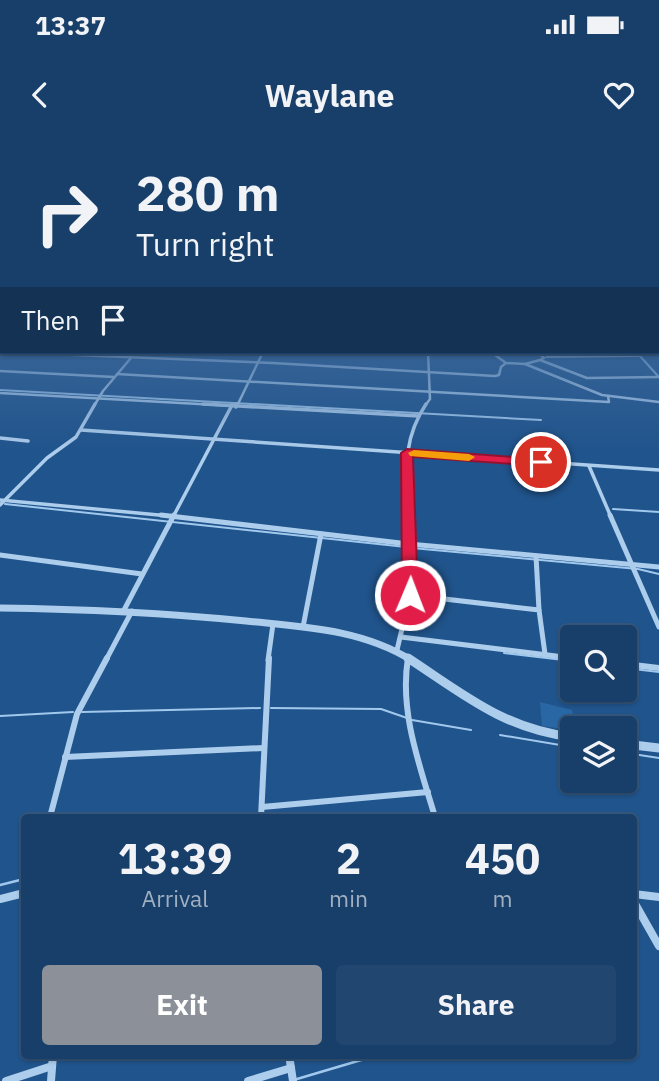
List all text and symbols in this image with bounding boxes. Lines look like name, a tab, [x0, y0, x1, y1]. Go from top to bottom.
text: 13:37	[35, 8, 106, 42]
text: Waylane	[264, 74, 395, 116]
icon: back	[21, 76, 59, 114]
icon: heart	[600, 76, 638, 114]
text: 280 m	[136, 161, 280, 224]
icon: right	[21, 168, 112, 259]
text: Turn right	[136, 223, 274, 265]
icon: arrive	[94, 301, 132, 339]
text: Then	[21, 303, 80, 337]
pin	[511, 432, 571, 492]
icon: arrive	[522, 443, 560, 481]
position arrow	[373, 558, 447, 632]
map controls	[560, 625, 637, 793]
button: search	[560, 625, 637, 702]
button: layers	[560, 716, 637, 793]
text: 13:39	[118, 831, 232, 886]
text: 2	[336, 831, 361, 886]
text: 450	[465, 831, 540, 886]
text: Arrival	[142, 883, 209, 913]
text: min	[329, 883, 368, 913]
text: m	[492, 883, 513, 913]
button: Exit	[42, 965, 322, 1045]
button: Share	[336, 965, 616, 1045]

